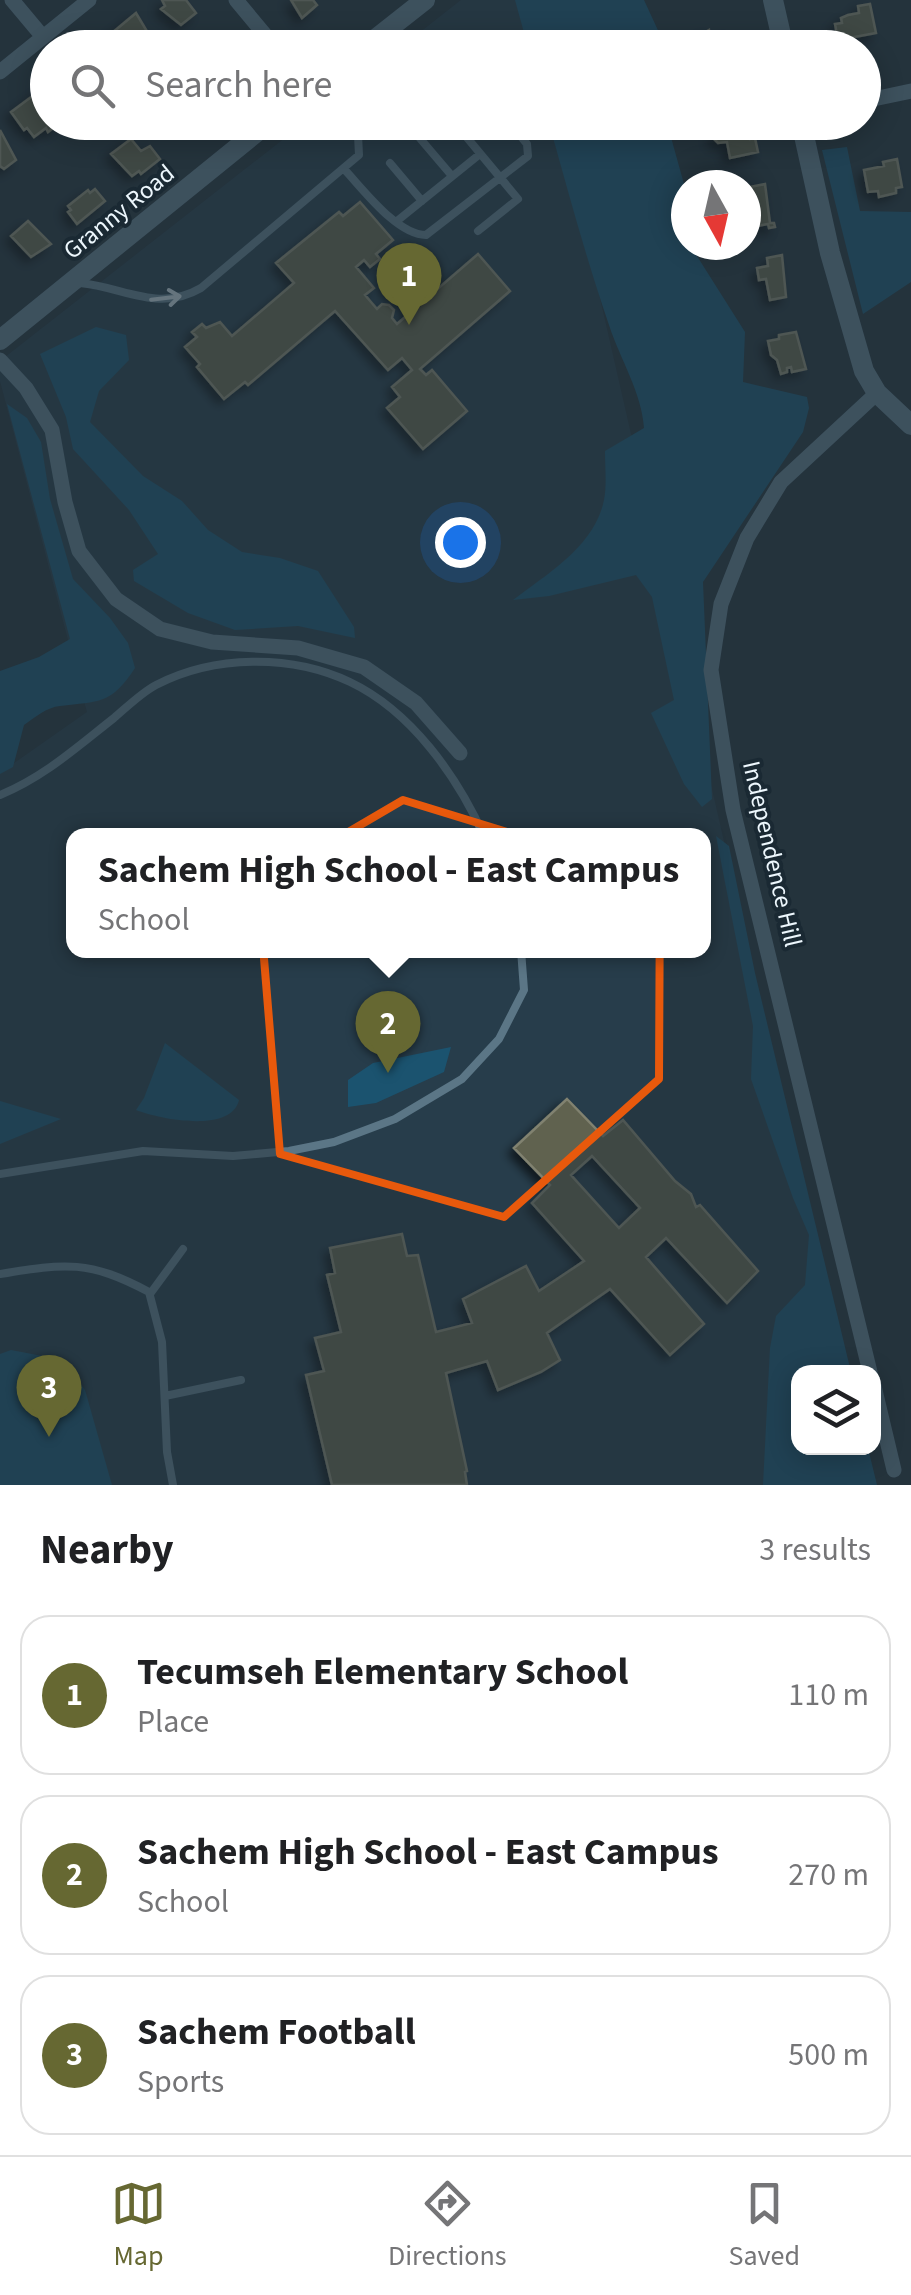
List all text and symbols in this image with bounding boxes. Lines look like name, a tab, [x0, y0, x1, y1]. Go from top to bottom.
search box	[30, 30, 881, 140]
icon: search	[65, 58, 120, 113]
text: Search here	[145, 58, 332, 112]
street label: Granny Road	[56, 156, 182, 268]
north arrow	[671, 170, 761, 260]
pin: 1	[376, 242, 442, 325]
one-way arrow	[149, 288, 182, 307]
your location	[435, 517, 486, 568]
street label: Independence Hill	[733, 757, 811, 951]
popup	[66, 828, 711, 958]
text: Sachem High School - East Campus	[98, 843, 679, 897]
text: School	[98, 897, 190, 943]
pin: 2	[356, 990, 420, 1073]
pin: 3	[17, 1354, 82, 1437]
map controls	[791, 1365, 881, 1455]
button: layers	[791, 1365, 881, 1455]
text: Nearby	[40, 1520, 174, 1580]
text: 3 results	[759, 1527, 871, 1573]
text: Tecumseh Elementary School	[137, 1645, 628, 1699]
text: 1	[66, 1672, 83, 1718]
text: 110 m	[788, 1672, 869, 1718]
text: Place	[137, 1699, 209, 1745]
text: Sachem High School - East Campus	[137, 1825, 719, 1879]
text: 2	[66, 1852, 83, 1898]
text: 270 m	[788, 1852, 869, 1898]
text: School	[137, 1879, 229, 1925]
text: Sachem Football	[137, 2005, 416, 2059]
text: 3	[66, 2032, 83, 2078]
text: 500 m	[788, 2032, 869, 2078]
text: Sports	[137, 2059, 224, 2105]
tab: Map	[111, 2176, 166, 2276]
tab: Directions	[388, 2176, 507, 2276]
tab: Saved	[729, 2176, 800, 2276]

